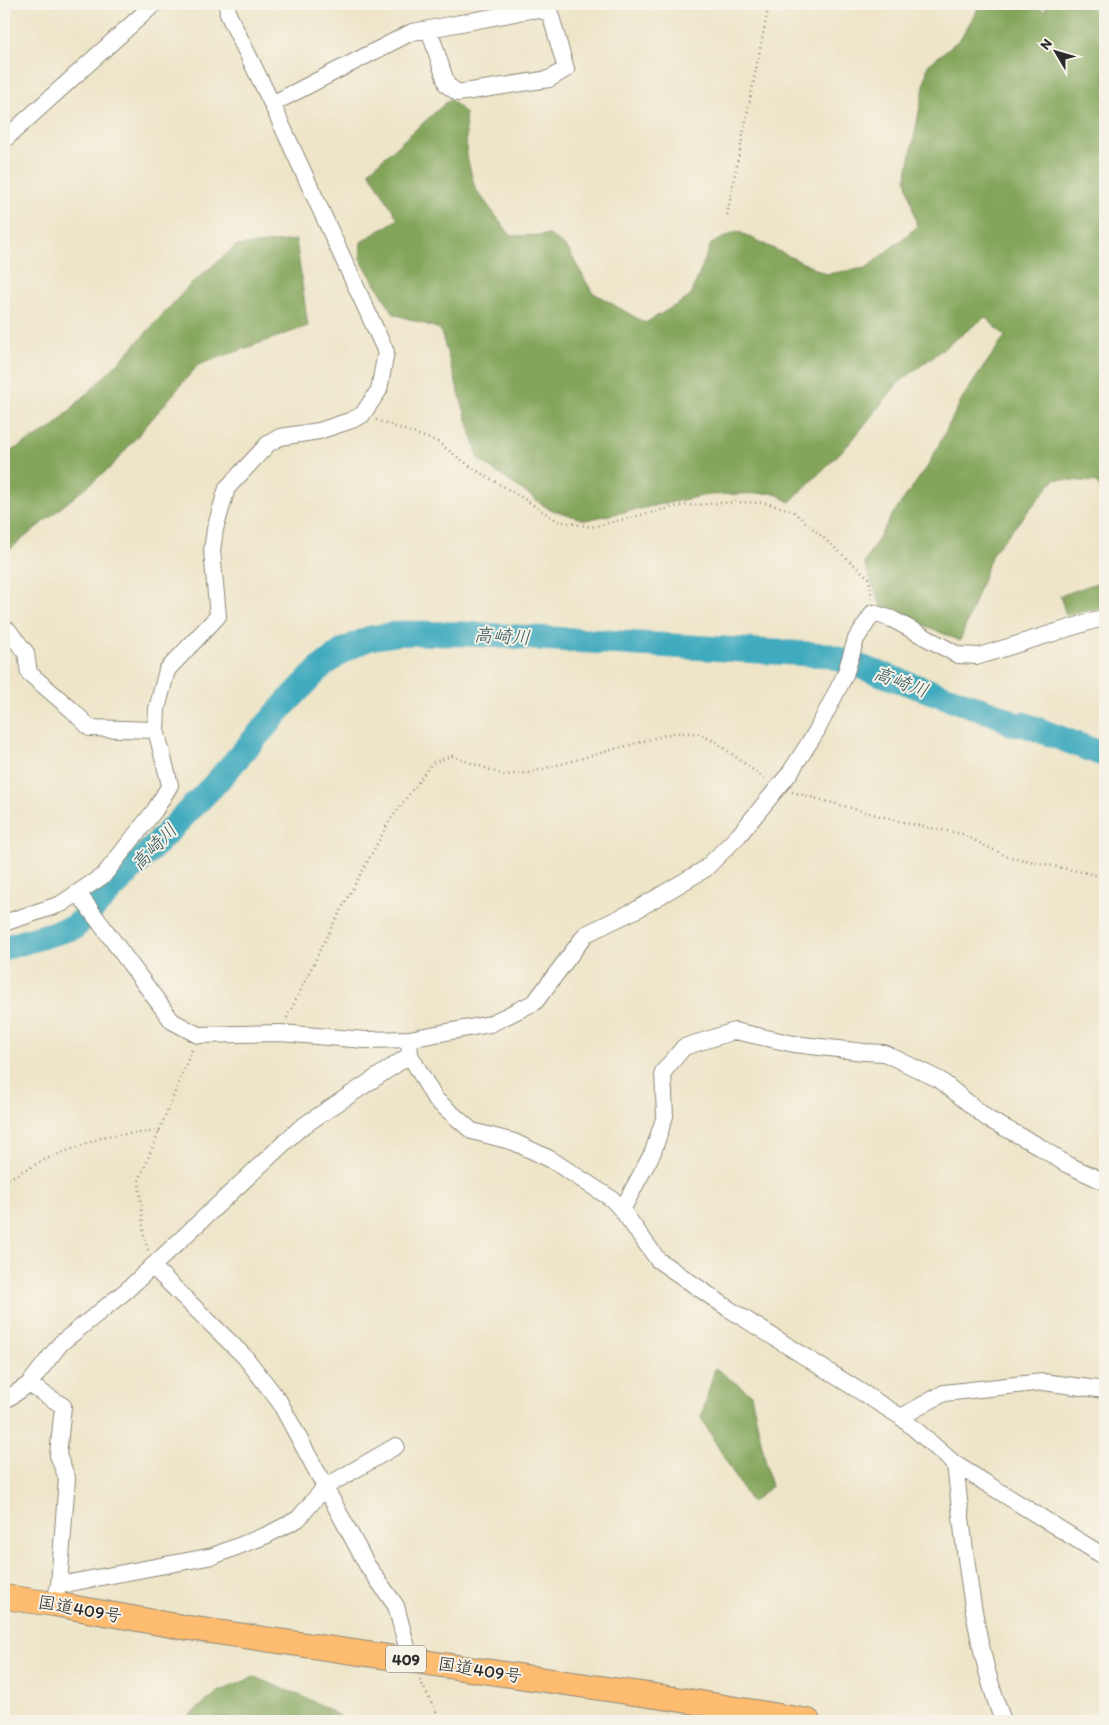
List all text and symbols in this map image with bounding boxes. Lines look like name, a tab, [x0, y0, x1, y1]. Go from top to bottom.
north arrow	[1032, 28, 1082, 78]
text: N	[1037, 35, 1056, 53]
water label: 高崎川	[473, 623, 531, 649]
water label: 高崎川	[870, 661, 932, 703]
water label: 高崎川	[126, 819, 182, 875]
street label: 国道409号	[36, 1591, 124, 1627]
road number: 409	[386, 1646, 426, 1672]
street label: 国道409号	[436, 1652, 524, 1688]

